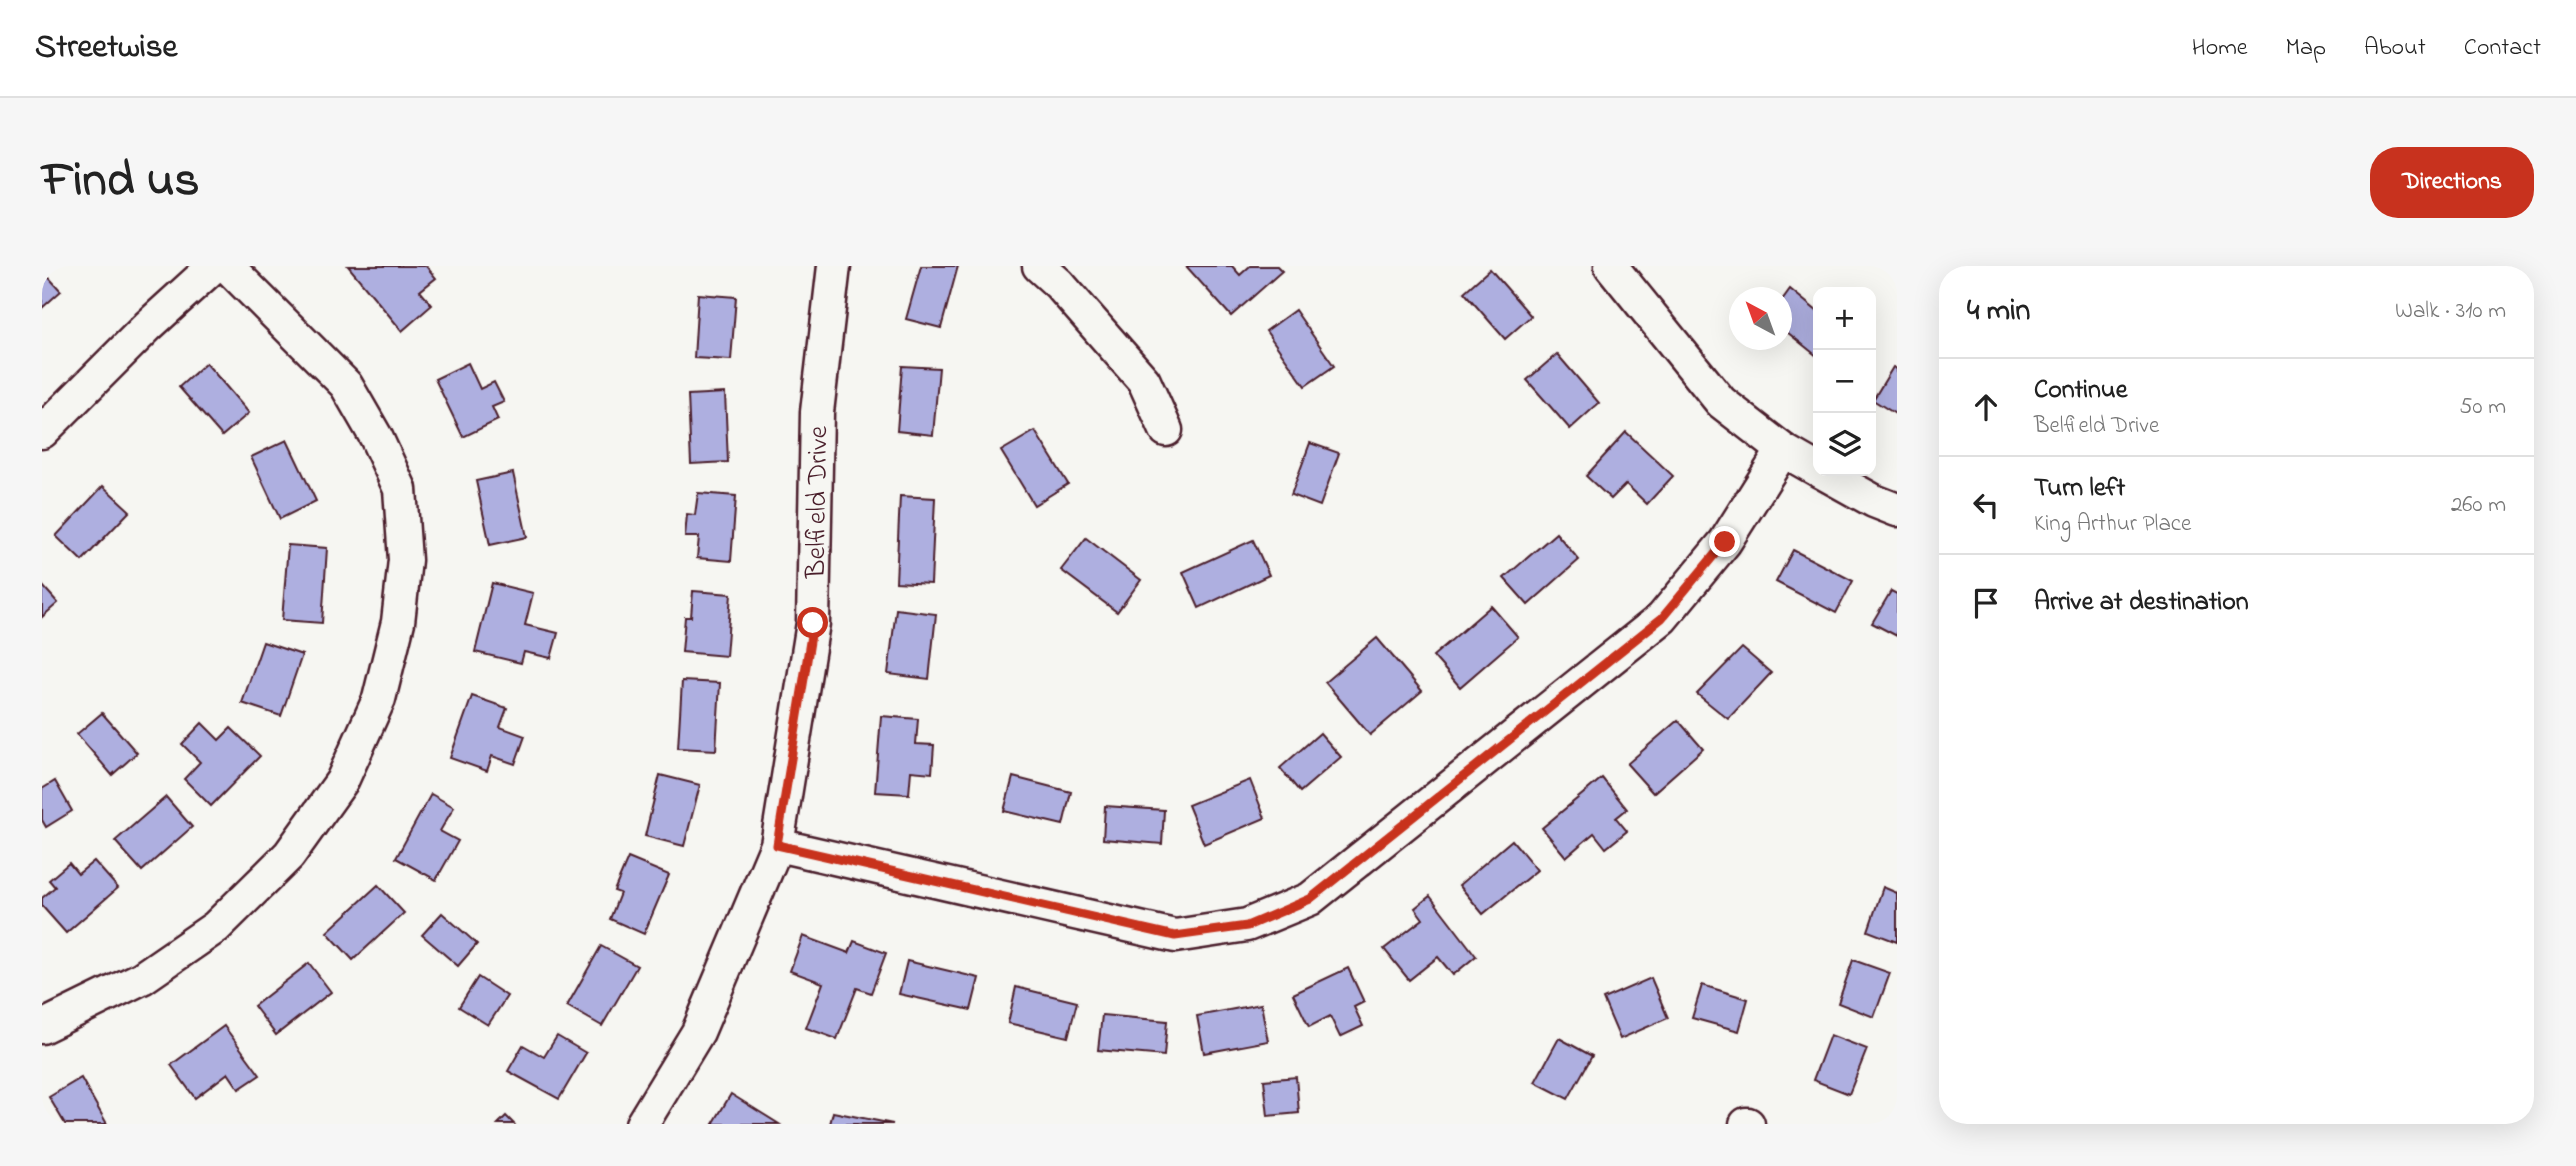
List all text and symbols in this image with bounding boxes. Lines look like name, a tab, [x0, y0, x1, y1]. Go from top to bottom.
text: Streetwise	[35, 24, 177, 72]
text: Home	[2192, 31, 2248, 66]
text: Map	[2286, 31, 2326, 66]
text: About	[2364, 31, 2426, 66]
text: Contact	[2464, 31, 2541, 66]
text: Find us	[42, 146, 199, 218]
button: Directions	[2370, 147, 2534, 218]
north arrow	[1729, 287, 1792, 350]
map controls	[1813, 287, 1876, 476]
button: +	[1813, 287, 1876, 350]
text: 4 min	[1967, 290, 2030, 334]
text: Walk · 310 m	[2395, 295, 2506, 328]
button: −	[1813, 350, 1876, 413]
text: Continue	[2034, 372, 2127, 410]
icon: ahead	[1967, 388, 2005, 426]
text: 50 m	[2459, 391, 2506, 424]
text: Belfield Drive	[2034, 410, 2159, 443]
button: layers	[1813, 413, 1876, 476]
street label: Belfield Drive	[797, 425, 840, 580]
text: Turn left	[2034, 470, 2125, 508]
icon: left	[1967, 486, 2005, 524]
text: 260 m	[2451, 489, 2506, 522]
text: King Arthur Place	[2034, 508, 2191, 541]
route end	[1709, 526, 1740, 557]
icon: arrive	[1967, 584, 2005, 622]
text: Arrive at destination	[2034, 584, 2249, 622]
route start	[797, 607, 828, 638]

